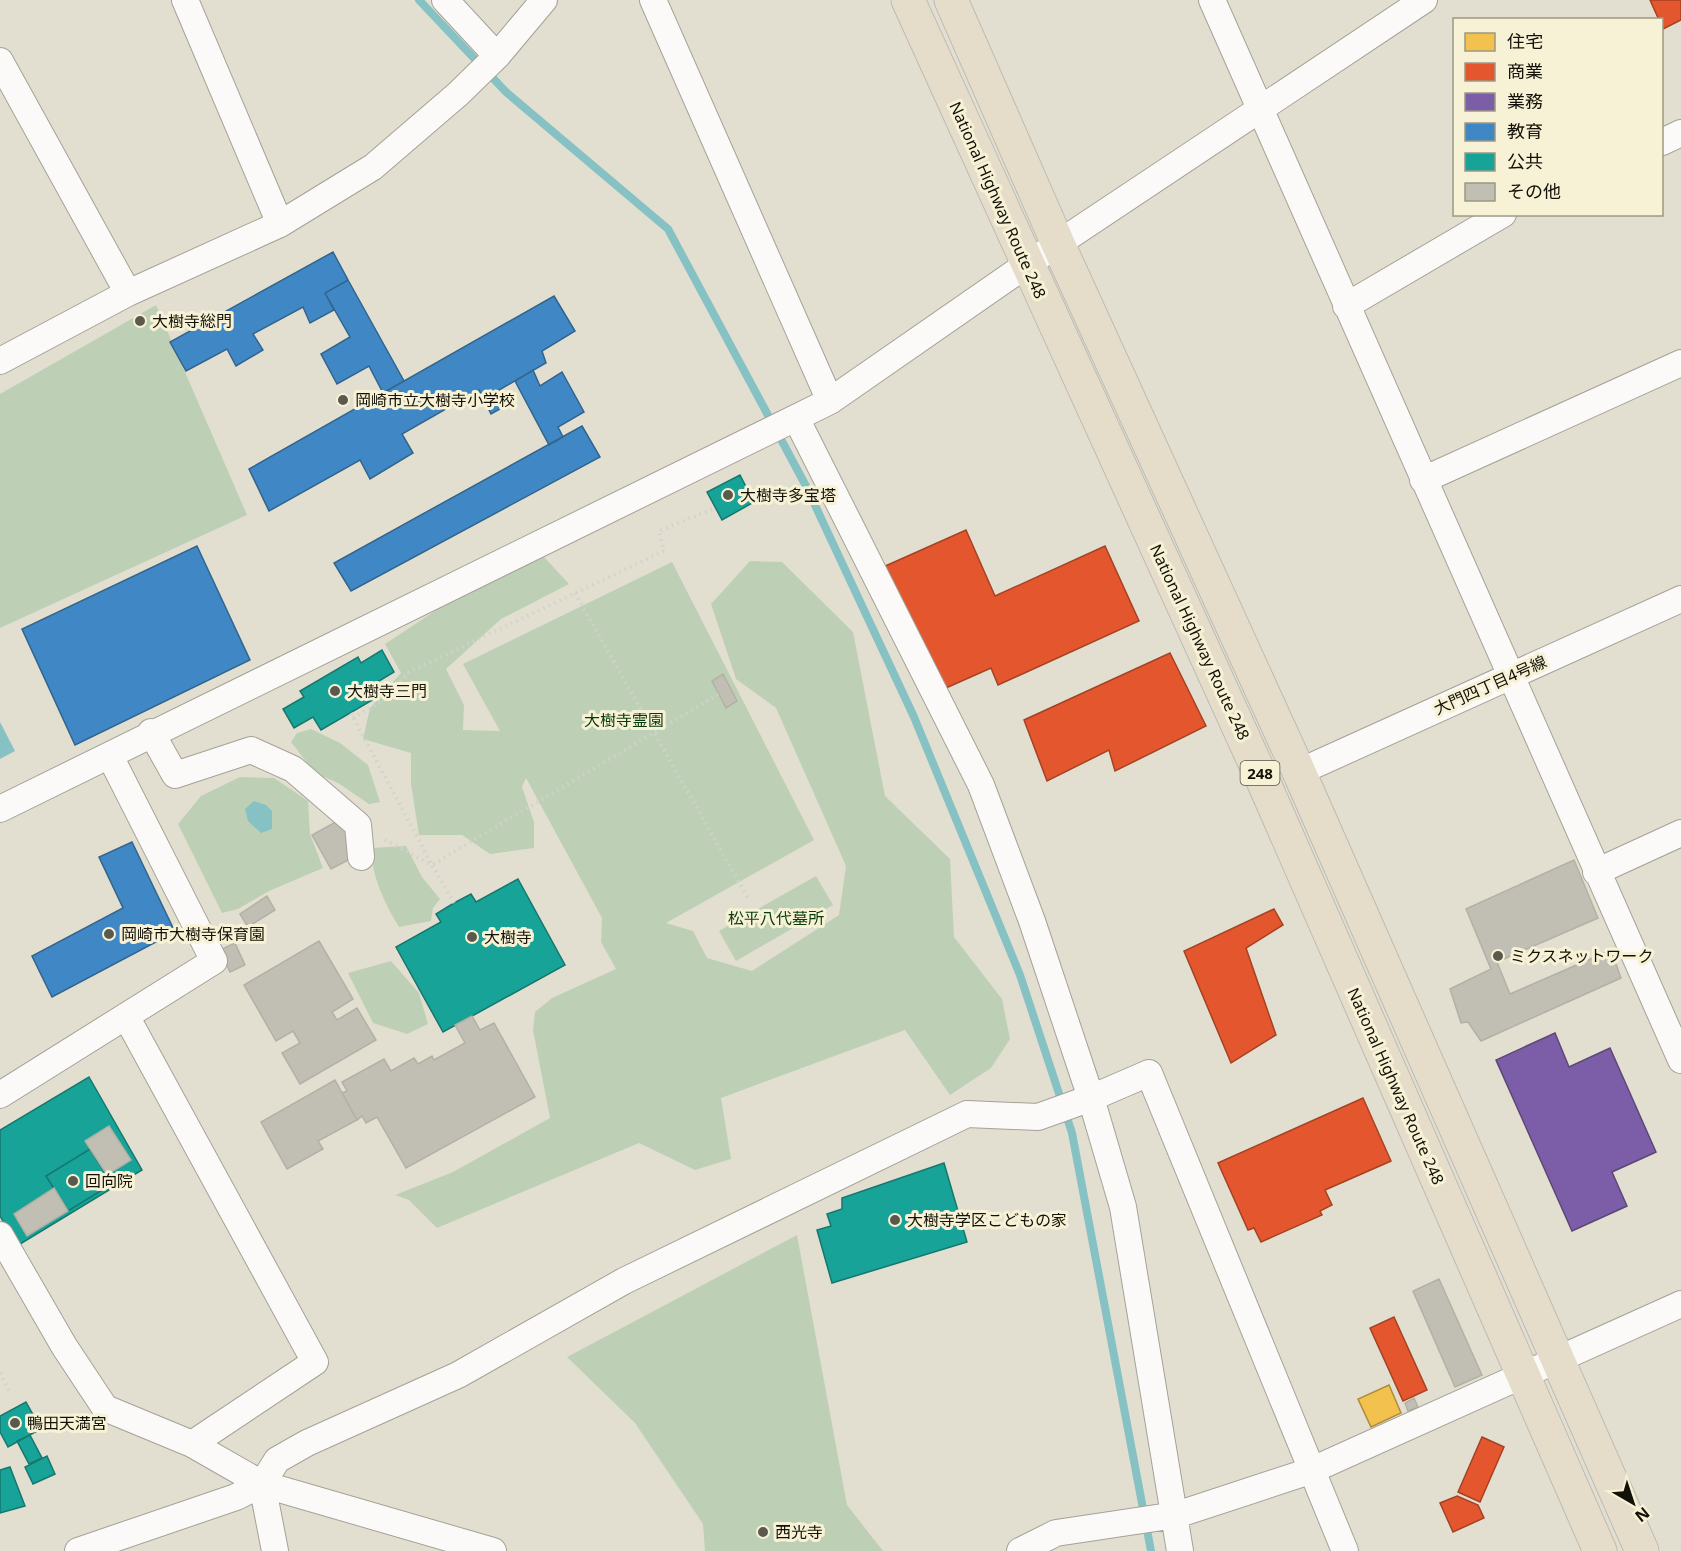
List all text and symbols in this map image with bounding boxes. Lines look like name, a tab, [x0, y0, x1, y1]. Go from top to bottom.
legend	[1453, 18, 1663, 216]
text: 住宅	[1507, 29, 1543, 53]
text: 商業	[1507, 59, 1543, 83]
text: 業務	[1507, 89, 1543, 113]
street label: National Highway Route 248	[945, 98, 1051, 302]
text: 教育	[1507, 119, 1543, 143]
text: 公共	[1507, 149, 1543, 173]
text: その他	[1507, 179, 1561, 203]
place label: 大樹寺総門	[152, 310, 232, 332]
marker: 大樹寺総門	[133, 314, 147, 328]
place label: 岡崎市立大樹寺小学校	[355, 389, 515, 411]
marker: 岡崎市立大樹寺小学校	[336, 393, 350, 407]
place label: 大樹寺多宝塔	[740, 484, 836, 506]
marker: 大樹寺多宝塔	[721, 488, 735, 502]
street label: National Highway Route 248	[1145, 541, 1255, 743]
street label: 大門四丁目4号線	[1430, 650, 1550, 720]
place label: 大樹寺三門	[347, 680, 427, 702]
marker: 大樹寺三門	[328, 684, 342, 698]
park label: 大樹寺霊園	[584, 709, 664, 731]
road number: 248	[1240, 761, 1280, 785]
park label: 松平八代墓所	[728, 907, 824, 929]
place label: 岡崎市大樹寺保育園	[121, 923, 265, 945]
place label: 大樹寺	[484, 926, 532, 948]
marker: 岡崎市大樹寺保育園	[102, 927, 116, 941]
marker: 大樹寺	[465, 930, 479, 944]
place label: ミクスネットワーク	[1510, 945, 1654, 967]
marker: ミクスネットワーク	[1491, 949, 1505, 963]
street label: National Highway Route 248	[1343, 984, 1449, 1188]
place label: 回向院	[85, 1170, 133, 1192]
marker: 回向院	[66, 1174, 80, 1188]
place label: 大樹寺学区こどもの家	[907, 1209, 1067, 1231]
marker: 大樹寺学区こどもの家	[888, 1213, 902, 1227]
place label: 鴨田天満宮	[27, 1412, 107, 1434]
marker: 鴨田天満宮	[8, 1416, 22, 1430]
north arrow	[1603, 1473, 1663, 1533]
text: N	[1630, 1502, 1654, 1527]
place label: 西光寺	[775, 1521, 823, 1543]
marker: 西光寺	[756, 1525, 770, 1539]

